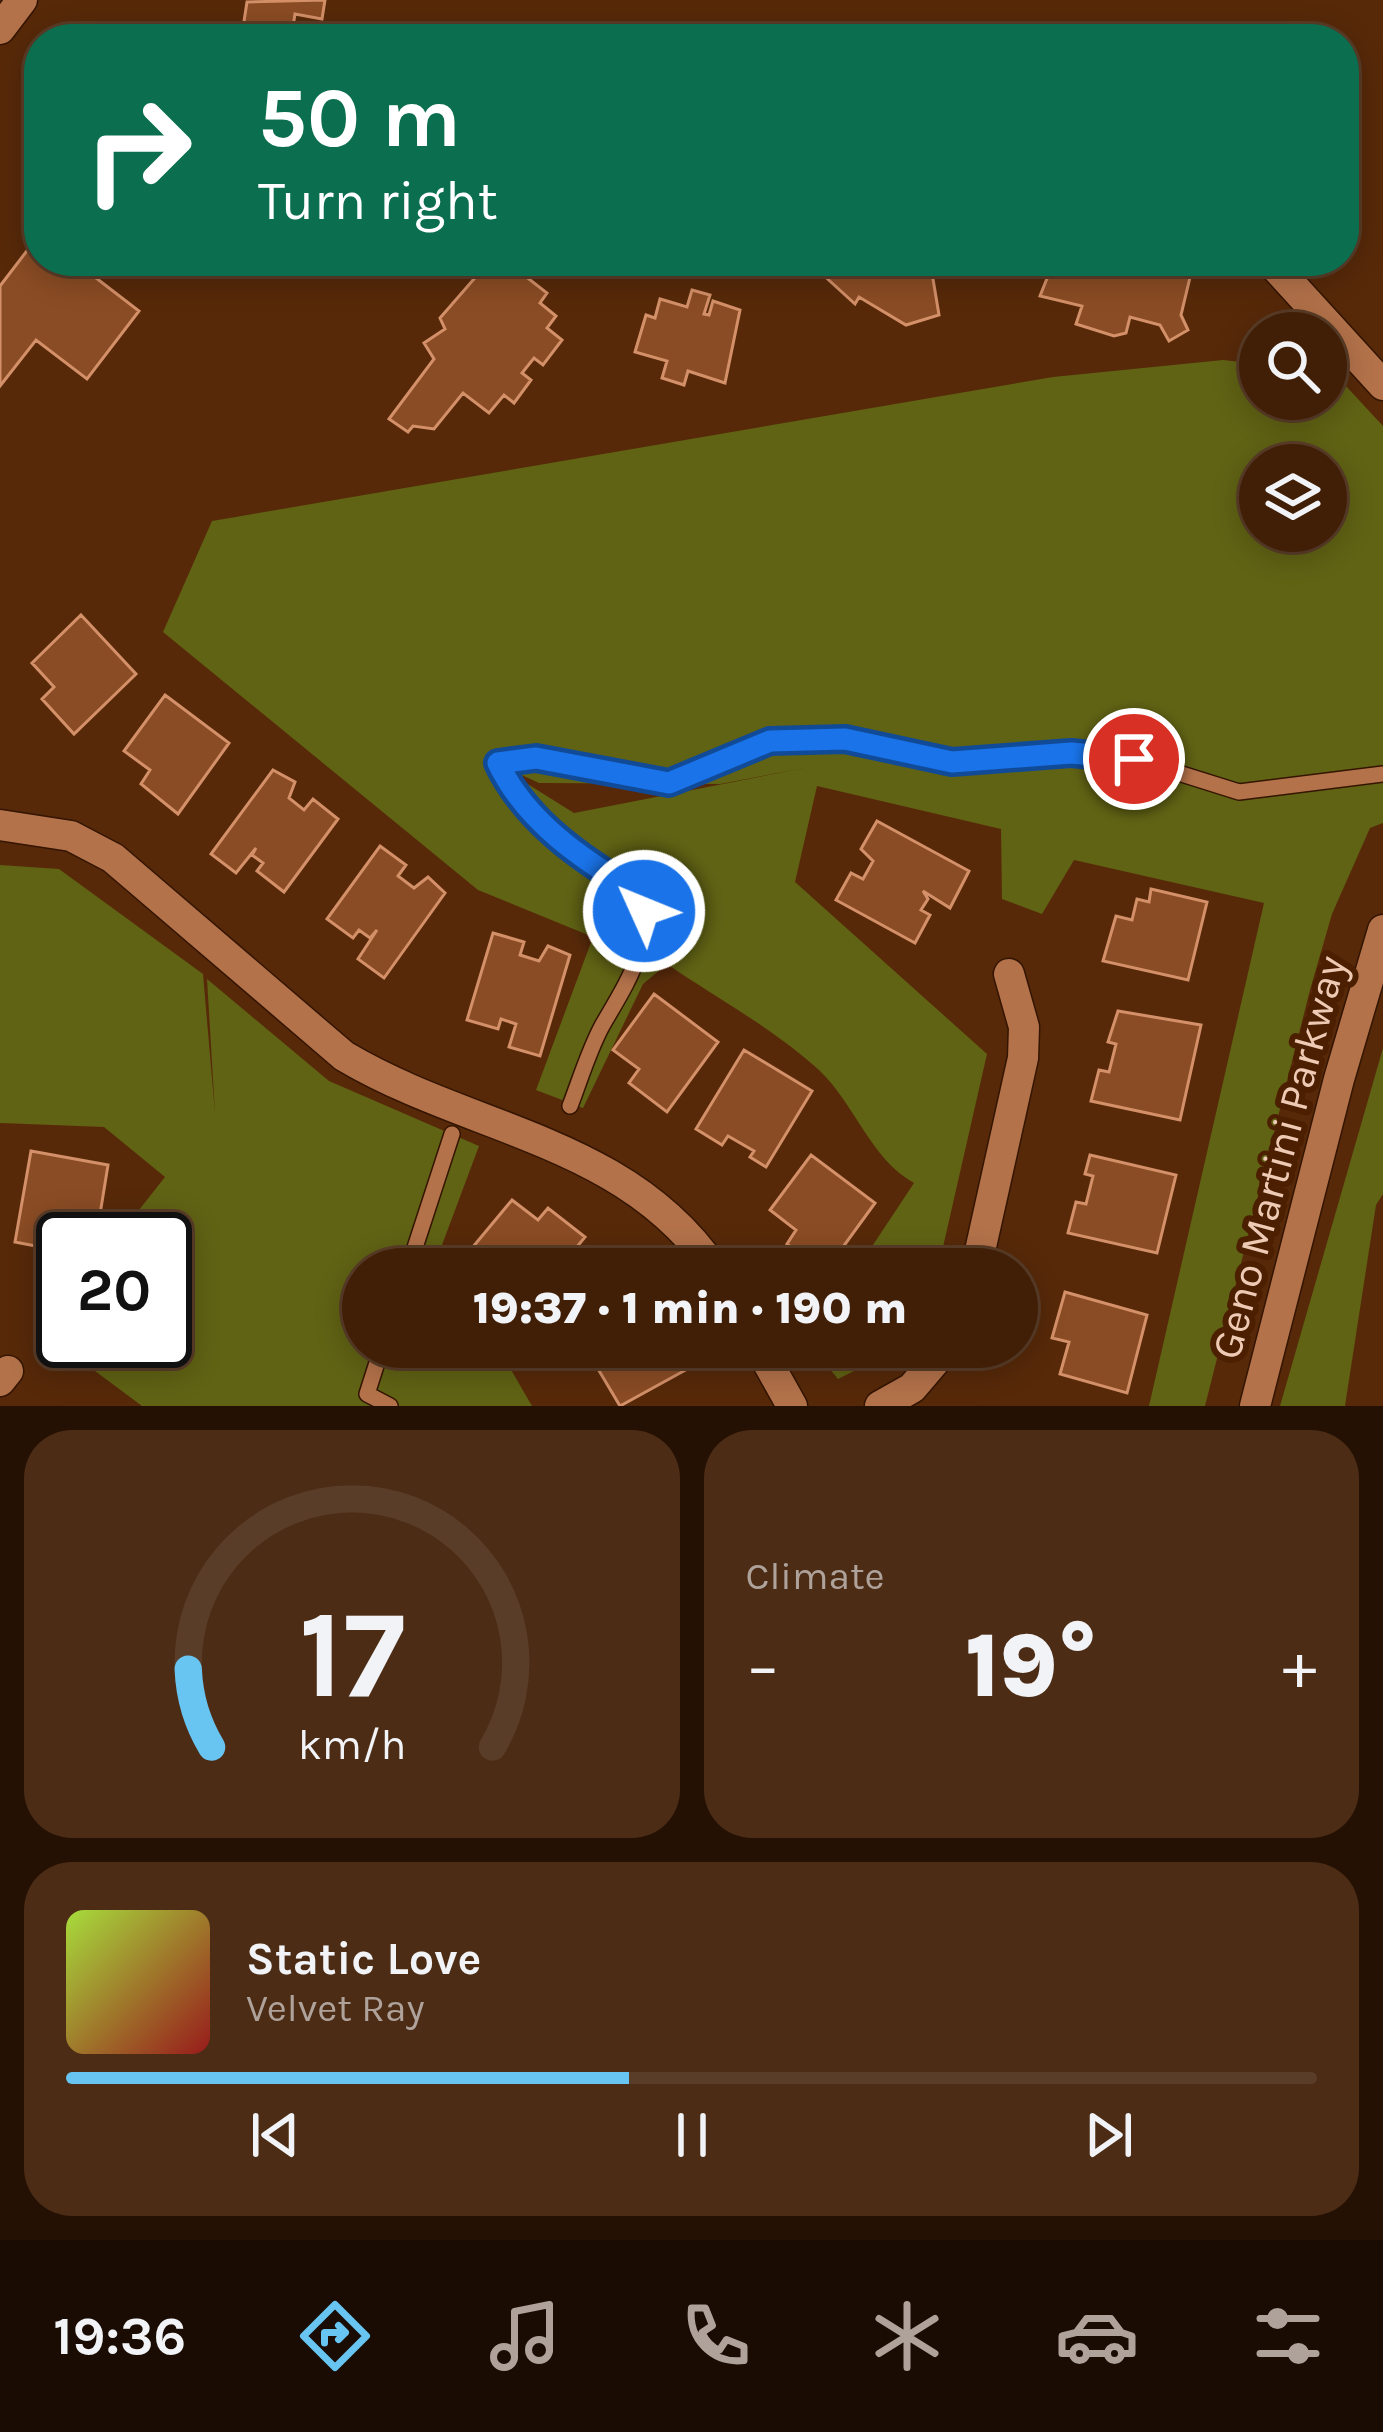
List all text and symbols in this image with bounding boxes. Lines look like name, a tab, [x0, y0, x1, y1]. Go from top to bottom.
text: 50 m	[258, 69, 461, 167]
icon: right	[60, 72, 216, 228]
text: Turn right	[258, 169, 498, 233]
map controls	[1239, 312, 1347, 552]
button: search	[1239, 312, 1347, 420]
button: layers	[1239, 444, 1347, 552]
pin	[1083, 708, 1185, 810]
icon: arrive	[1101, 726, 1167, 792]
position arrow	[581, 848, 707, 974]
street label: Geno Martini Parkway	[1201, 950, 1357, 1364]
speed limit sign: 20	[36, 1212, 192, 1368]
text: 19:37 · 1 min · 190 m	[473, 1282, 907, 1334]
text: Climate	[746, 1553, 885, 1599]
text: 17	[298, 1582, 405, 1727]
text: 19°	[965, 1613, 1097, 1719]
text: −	[746, 1627, 780, 1705]
text: +	[1282, 1627, 1317, 1705]
text: km/h	[297, 1720, 406, 1770]
text: Static Love	[246, 1933, 481, 1985]
text: Velvet Ray	[246, 1985, 425, 2031]
icon: previous	[242, 2102, 308, 2168]
icon: pause	[659, 2102, 725, 2168]
icon: next	[1076, 2102, 1142, 2168]
icon: directions	[293, 2294, 377, 2378]
icon: music	[483, 2294, 567, 2378]
icon: phone	[674, 2294, 758, 2378]
icon: climate	[865, 2294, 949, 2378]
icon: car	[1055, 2294, 1139, 2378]
icon: filters	[1246, 2294, 1330, 2378]
text: 19:36	[53, 2304, 186, 2368]

